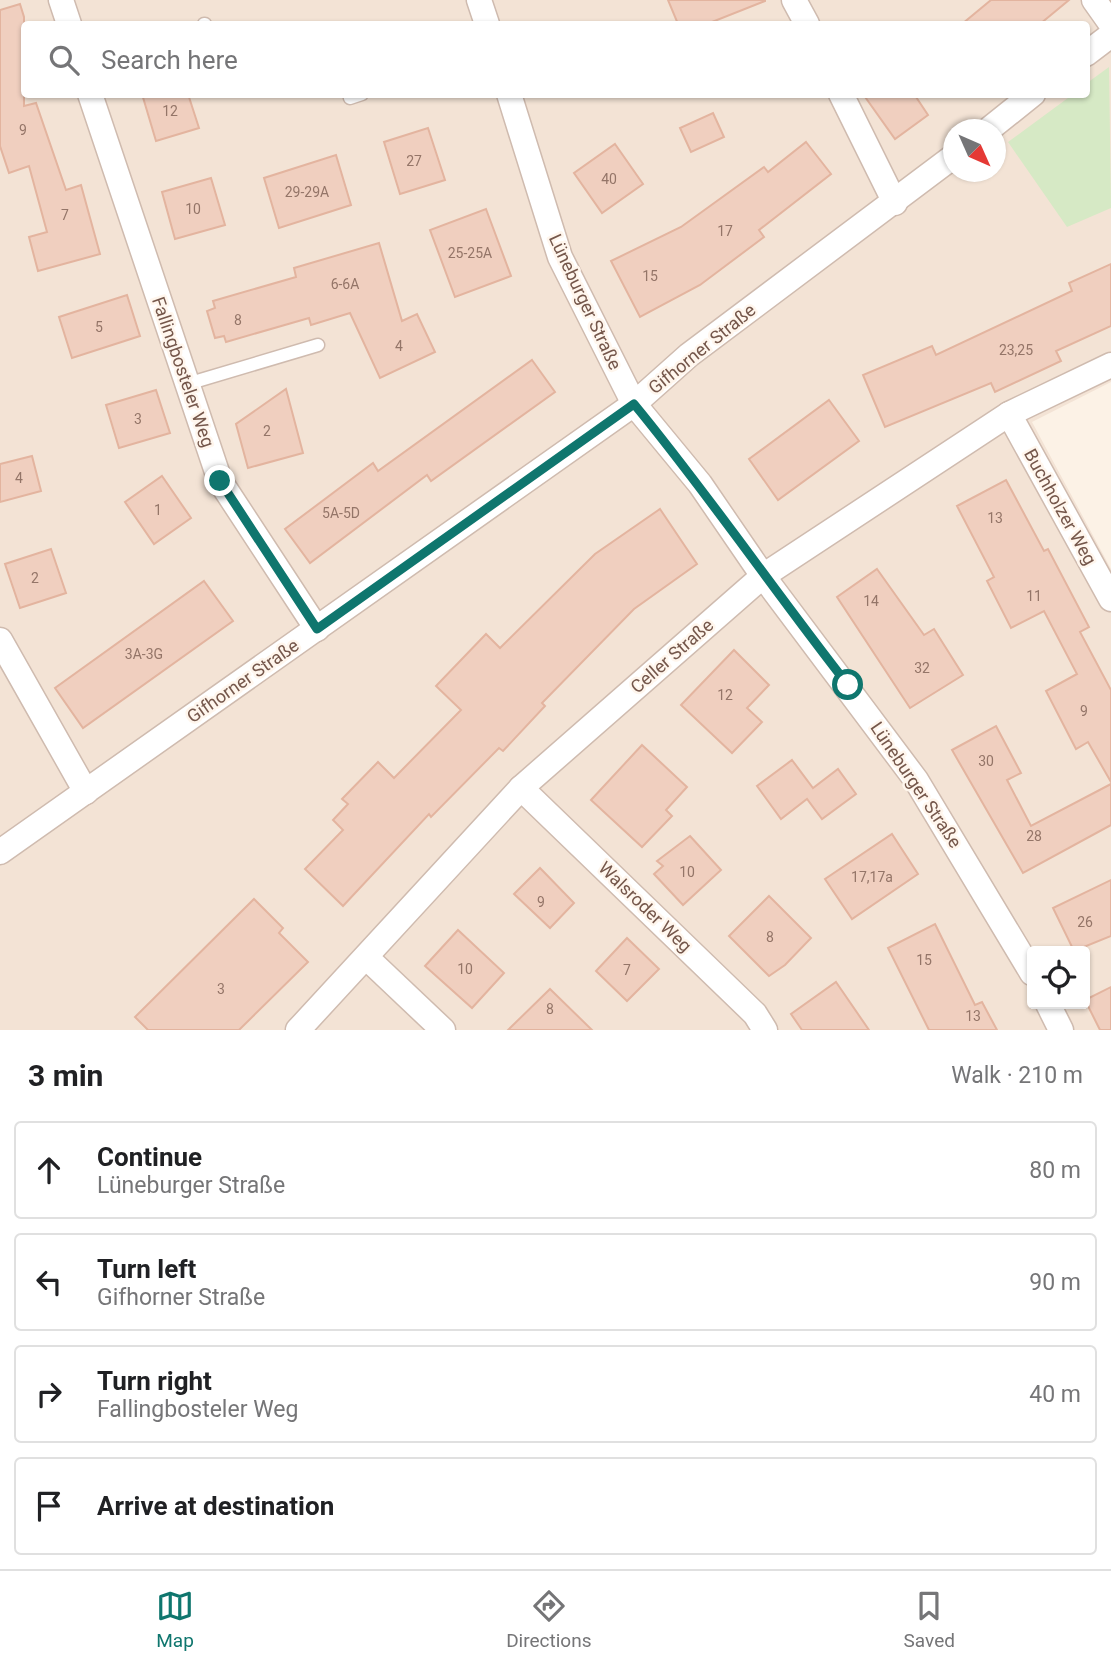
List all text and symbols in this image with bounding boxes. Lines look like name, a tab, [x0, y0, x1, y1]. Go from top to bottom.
search box	[21, 21, 1090, 98]
icon: search	[45, 41, 83, 79]
text: Search here	[101, 45, 238, 75]
house number: 12	[162, 103, 178, 119]
north arrow	[943, 119, 1006, 182]
house number: 9	[19, 122, 27, 138]
house number: 27	[406, 153, 422, 169]
house number: 40	[601, 171, 617, 187]
house number: 29-29A	[285, 184, 329, 200]
house number: 10	[185, 201, 201, 217]
house number: 7	[61, 207, 69, 223]
house number: 17	[717, 223, 733, 239]
street label: Lüneburger Straße	[545, 231, 626, 373]
house number: 25-25A	[448, 245, 492, 261]
house number: 15	[642, 268, 658, 284]
house number: 6-6A	[331, 276, 359, 292]
street label: Fallingbosteler Weg	[148, 294, 219, 450]
street label: Gifhorner Straße	[644, 299, 759, 398]
house number: 8	[234, 312, 242, 328]
house number: 5	[95, 319, 103, 335]
house number: 4	[395, 338, 403, 354]
house number: 23,25	[999, 342, 1033, 358]
house number: 3	[134, 411, 142, 427]
house number: 2	[263, 423, 271, 439]
street label: Buchholzer Weg	[1020, 445, 1101, 568]
route end	[204, 465, 235, 496]
house number: 4	[15, 470, 23, 486]
house number: 1	[154, 502, 162, 518]
house number: 5A-5D	[322, 505, 360, 521]
house number: 13	[987, 510, 1003, 526]
house number: 2	[31, 570, 39, 586]
house number: 11	[1026, 588, 1042, 604]
house number: 14	[863, 593, 879, 609]
street label: Celler Straße	[626, 614, 717, 697]
street label: Gifhorner Straße	[183, 634, 303, 727]
house number: 3A-3G	[125, 646, 163, 662]
house number: 32	[914, 660, 930, 676]
route start	[832, 669, 863, 700]
house number: 12	[717, 687, 733, 703]
house number: 9	[1080, 703, 1088, 719]
street label: Lüneburger Straße	[867, 718, 966, 852]
house number: 30	[978, 753, 994, 769]
house number: 28	[1026, 828, 1042, 844]
street label: Walsroder Weg	[595, 857, 696, 956]
house number: 10	[679, 864, 695, 880]
house number: 17,17a	[851, 869, 893, 885]
house number: 9	[537, 894, 545, 910]
house number: 26	[1077, 914, 1093, 930]
house number: 8	[766, 929, 774, 945]
map controls	[1027, 946, 1090, 1009]
button: locate	[1027, 946, 1090, 1009]
house number: 15	[916, 952, 932, 968]
house number: 10	[457, 961, 473, 977]
house number: 7	[623, 962, 631, 978]
house number: 3	[217, 981, 225, 997]
house number: 8	[546, 1001, 554, 1017]
house number: 13	[965, 1008, 981, 1024]
text: 3 min	[28, 1058, 103, 1093]
text: Walk · 210 m	[951, 1062, 1083, 1089]
text: Continue	[97, 1142, 202, 1172]
icon: ahead	[30, 1151, 68, 1189]
text: 80 m	[1029, 1157, 1081, 1184]
text: Lüneburger Straße	[97, 1172, 285, 1199]
text: Turn left	[97, 1254, 196, 1284]
icon: left	[30, 1263, 68, 1301]
text: 90 m	[1029, 1269, 1081, 1296]
text: Gifhorner Straße	[97, 1284, 265, 1311]
text: Turn right	[97, 1366, 212, 1396]
icon: right	[30, 1375, 68, 1413]
text: 40 m	[1029, 1381, 1081, 1408]
text: Fallingbosteler Weg	[97, 1396, 298, 1423]
icon: arrive	[30, 1487, 68, 1525]
text: Arrive at destination	[97, 1491, 334, 1521]
tab: Map	[156, 1587, 194, 1652]
tab: Directions	[506, 1587, 591, 1652]
tab: Saved	[904, 1587, 955, 1652]

